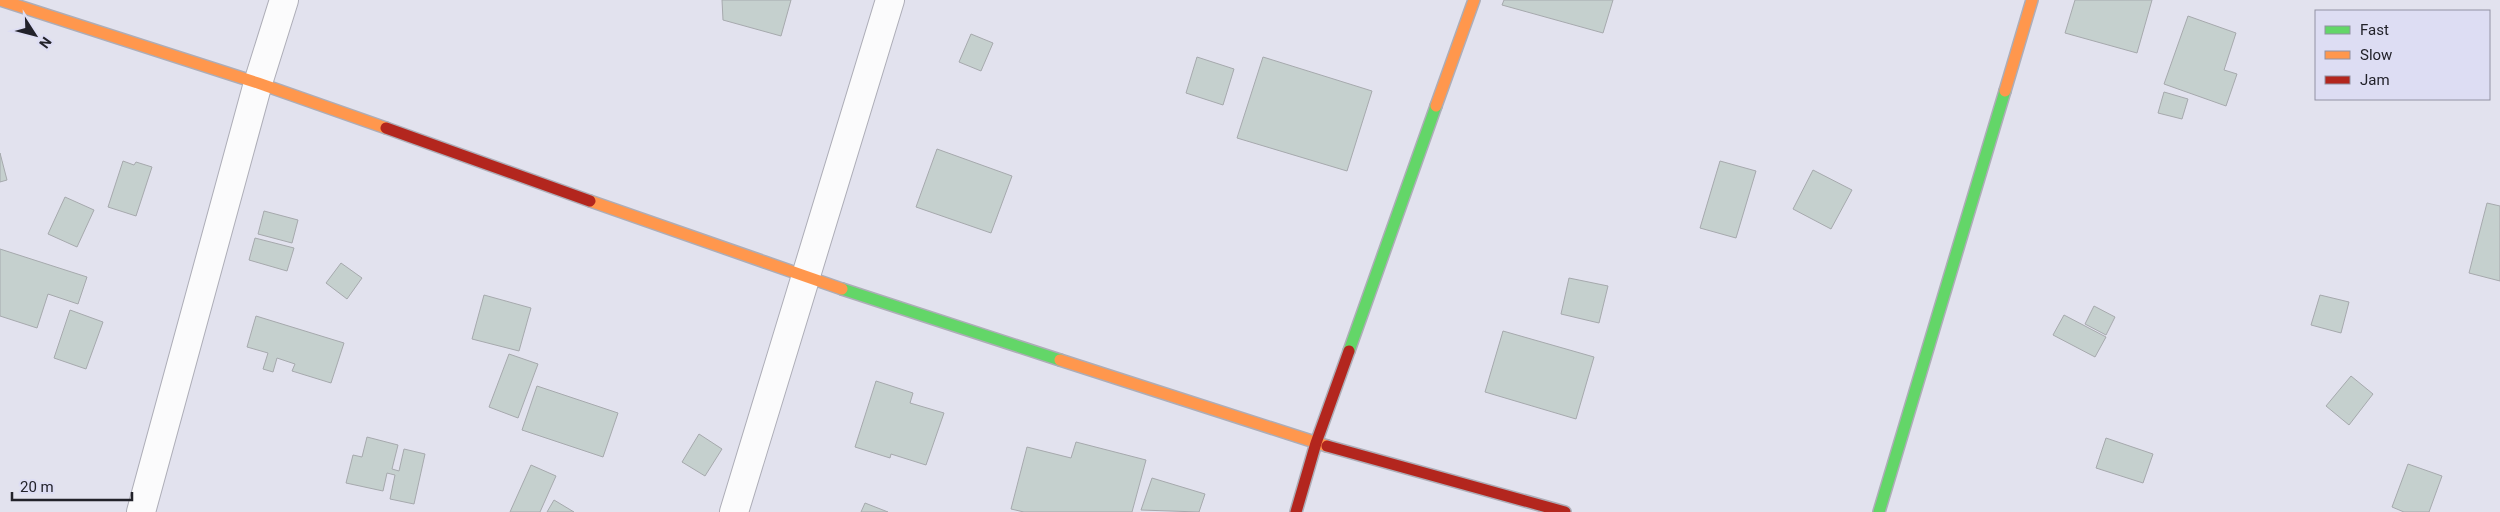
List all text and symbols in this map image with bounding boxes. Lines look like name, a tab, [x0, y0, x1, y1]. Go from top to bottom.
north arrow	[10, 10, 60, 60]
legend	[2315, 10, 2490, 100]
text: Fast	[2360, 21, 2389, 39]
text: N	[36, 34, 55, 51]
text: Slow	[2360, 46, 2392, 64]
text: Jam	[2360, 71, 2390, 89]
scale bar	[12, 470, 132, 502]
text: 20 m	[20, 478, 54, 496]

